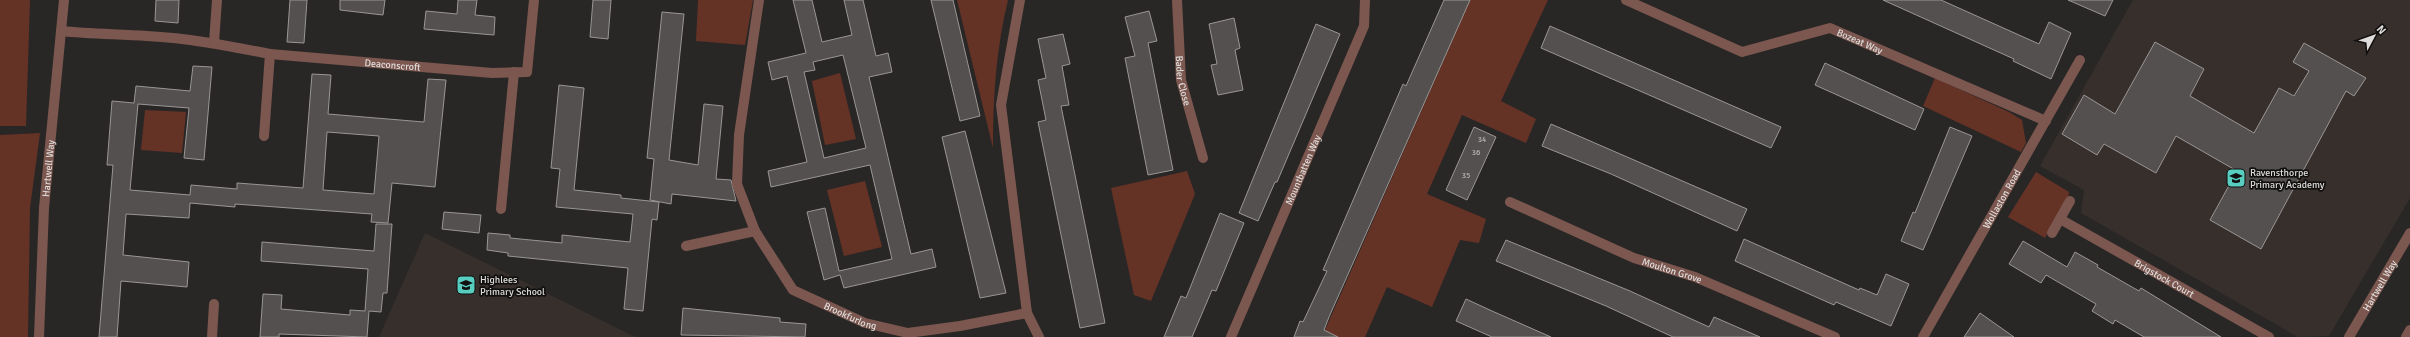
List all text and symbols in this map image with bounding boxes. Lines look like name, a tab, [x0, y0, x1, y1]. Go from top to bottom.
north arrow	[2354, 16, 2394, 56]
text: N	[2374, 23, 2389, 37]
street label: Bozeat Way	[1835, 27, 1885, 57]
street label: Bader Close	[1173, 55, 1193, 107]
street label: Deaconscroft	[364, 57, 421, 74]
street label: Mountbatten Way	[1283, 133, 1324, 207]
house number: 34	[1478, 134, 1487, 144]
street label: Hartwell Way	[40, 139, 58, 197]
house number: 36	[1472, 147, 1480, 157]
street label: Wollaston Road	[1981, 167, 2024, 231]
school or university icon: Ravensthorpe Primary Academy	[2225, 167, 2247, 189]
place label: Ravensthorpe Primary Academy	[2250, 167, 2325, 191]
house number: 35	[1462, 170, 1470, 180]
street label: Moulton Grove	[1640, 256, 1704, 286]
street label: Brigstock Court	[2132, 257, 2196, 301]
street label: Hartwell Way	[2361, 258, 2400, 313]
school or university icon: Highlees Primary School	[455, 274, 477, 296]
place label: Highlees Primary School	[480, 274, 545, 298]
street label: Brookfurlong	[822, 300, 878, 333]

